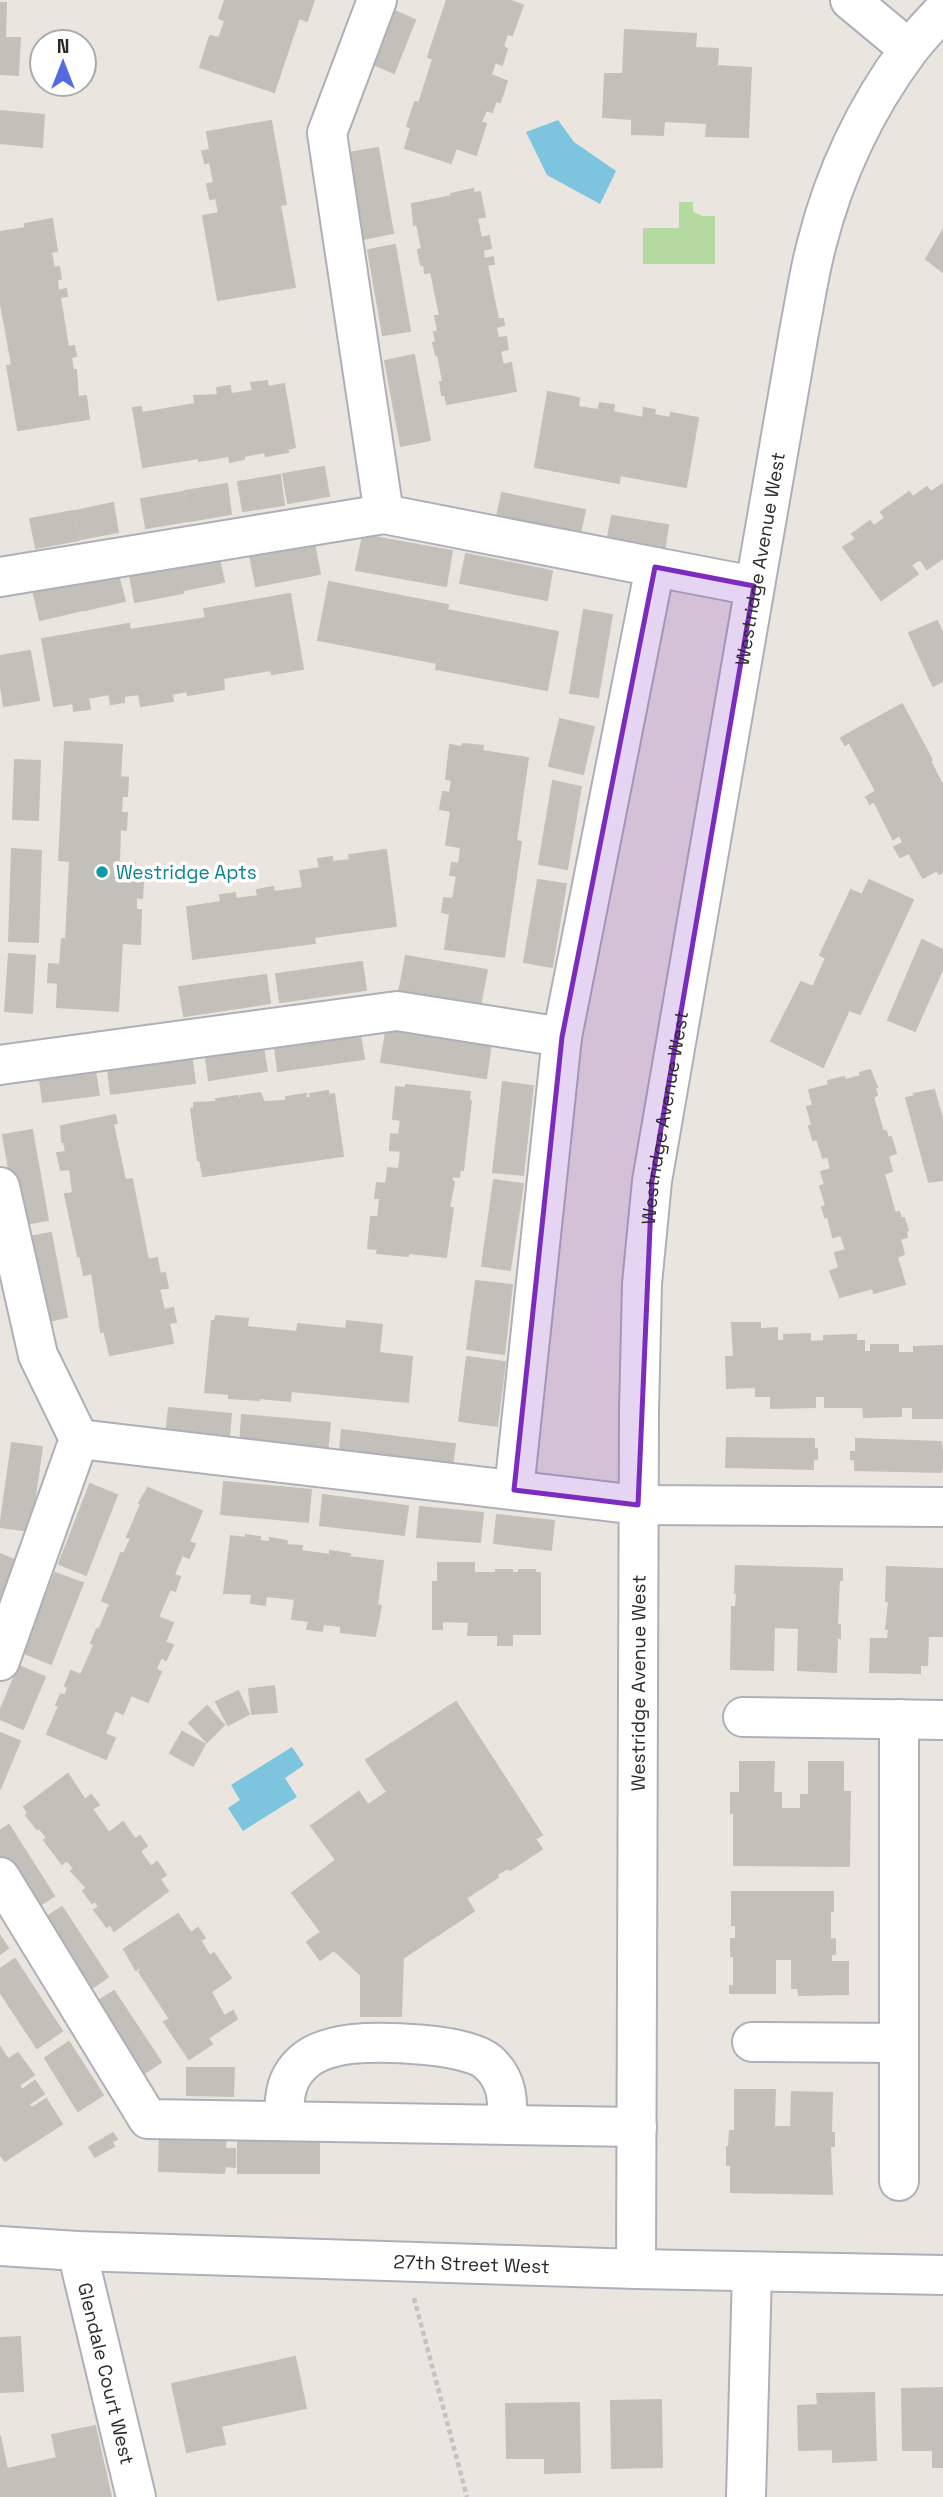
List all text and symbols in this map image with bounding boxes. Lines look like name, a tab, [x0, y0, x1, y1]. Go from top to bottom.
north arrow	[28, 28, 98, 98]
text: N	[57, 34, 69, 59]
street label: Westridge Avenue West	[729, 450, 791, 668]
place label: Westridge Apts	[116, 860, 257, 885]
marker: Westridge Apts	[94, 864, 110, 880]
street label: Westridge Avenue West	[636, 1009, 694, 1226]
street label: Westridge Avenue West	[626, 1575, 651, 1791]
street label: 27th Street West	[393, 2249, 550, 2279]
street label: Glendale Court West	[72, 2280, 140, 2467]

